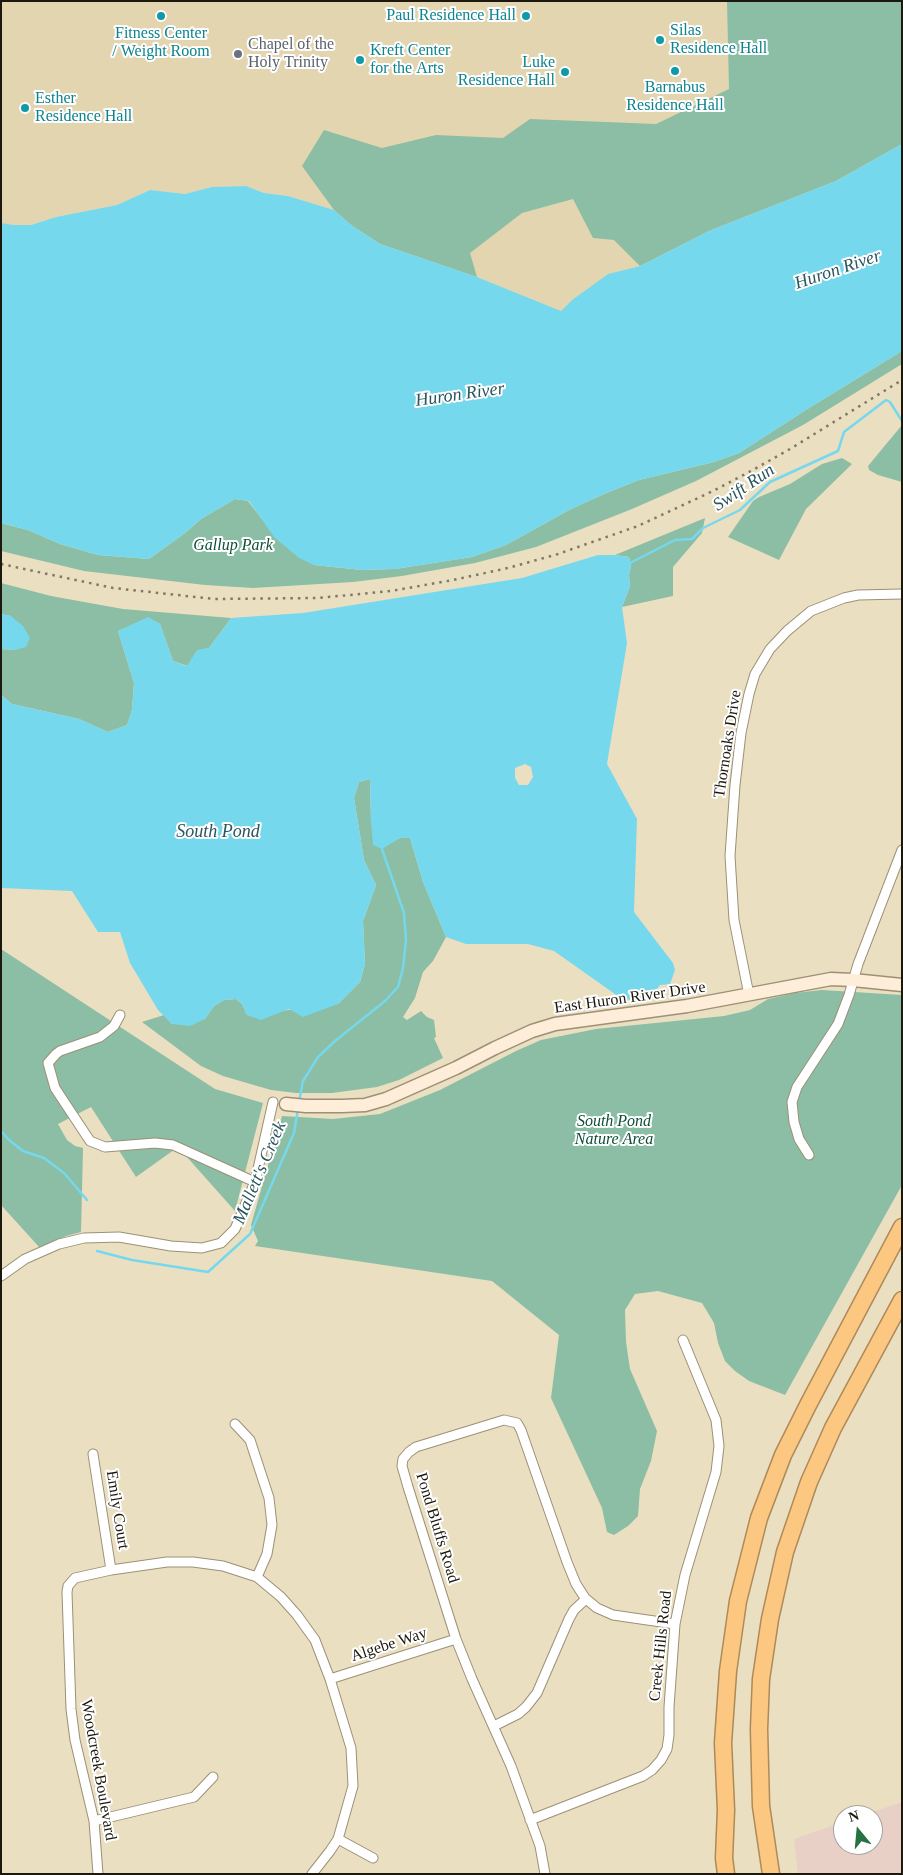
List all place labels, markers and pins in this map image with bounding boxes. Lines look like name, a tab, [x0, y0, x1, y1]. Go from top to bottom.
place label: Paul Residence Hall	[386, 6, 516, 26]
marker: Fitness Center / Weight Room	[155, 10, 167, 22]
marker: Paul Residence Hall	[520, 10, 532, 22]
place label: Silas Residence Hall	[670, 21, 767, 59]
place label: Fitness Center / Weight Room	[112, 24, 210, 62]
marker: Silas Residence Hall	[654, 34, 666, 46]
place label: Chapel of the Holy Trinity	[248, 35, 334, 73]
place label: Kreft Center for the Arts	[370, 41, 450, 79]
marker: Chapel of the Holy Trinity	[232, 48, 244, 60]
place label: Luke Residence Hall	[458, 53, 555, 91]
marker: Kreft Center for the Arts	[354, 54, 366, 66]
marker: Barnabus Residence Hall	[669, 65, 681, 77]
marker: Luke Residence Hall	[559, 66, 571, 78]
place label: Barnabus Residence Hall	[626, 78, 724, 116]
place label: Esther Residence Hall	[35, 89, 132, 127]
marker: Esther Residence Hall	[19, 102, 31, 114]

